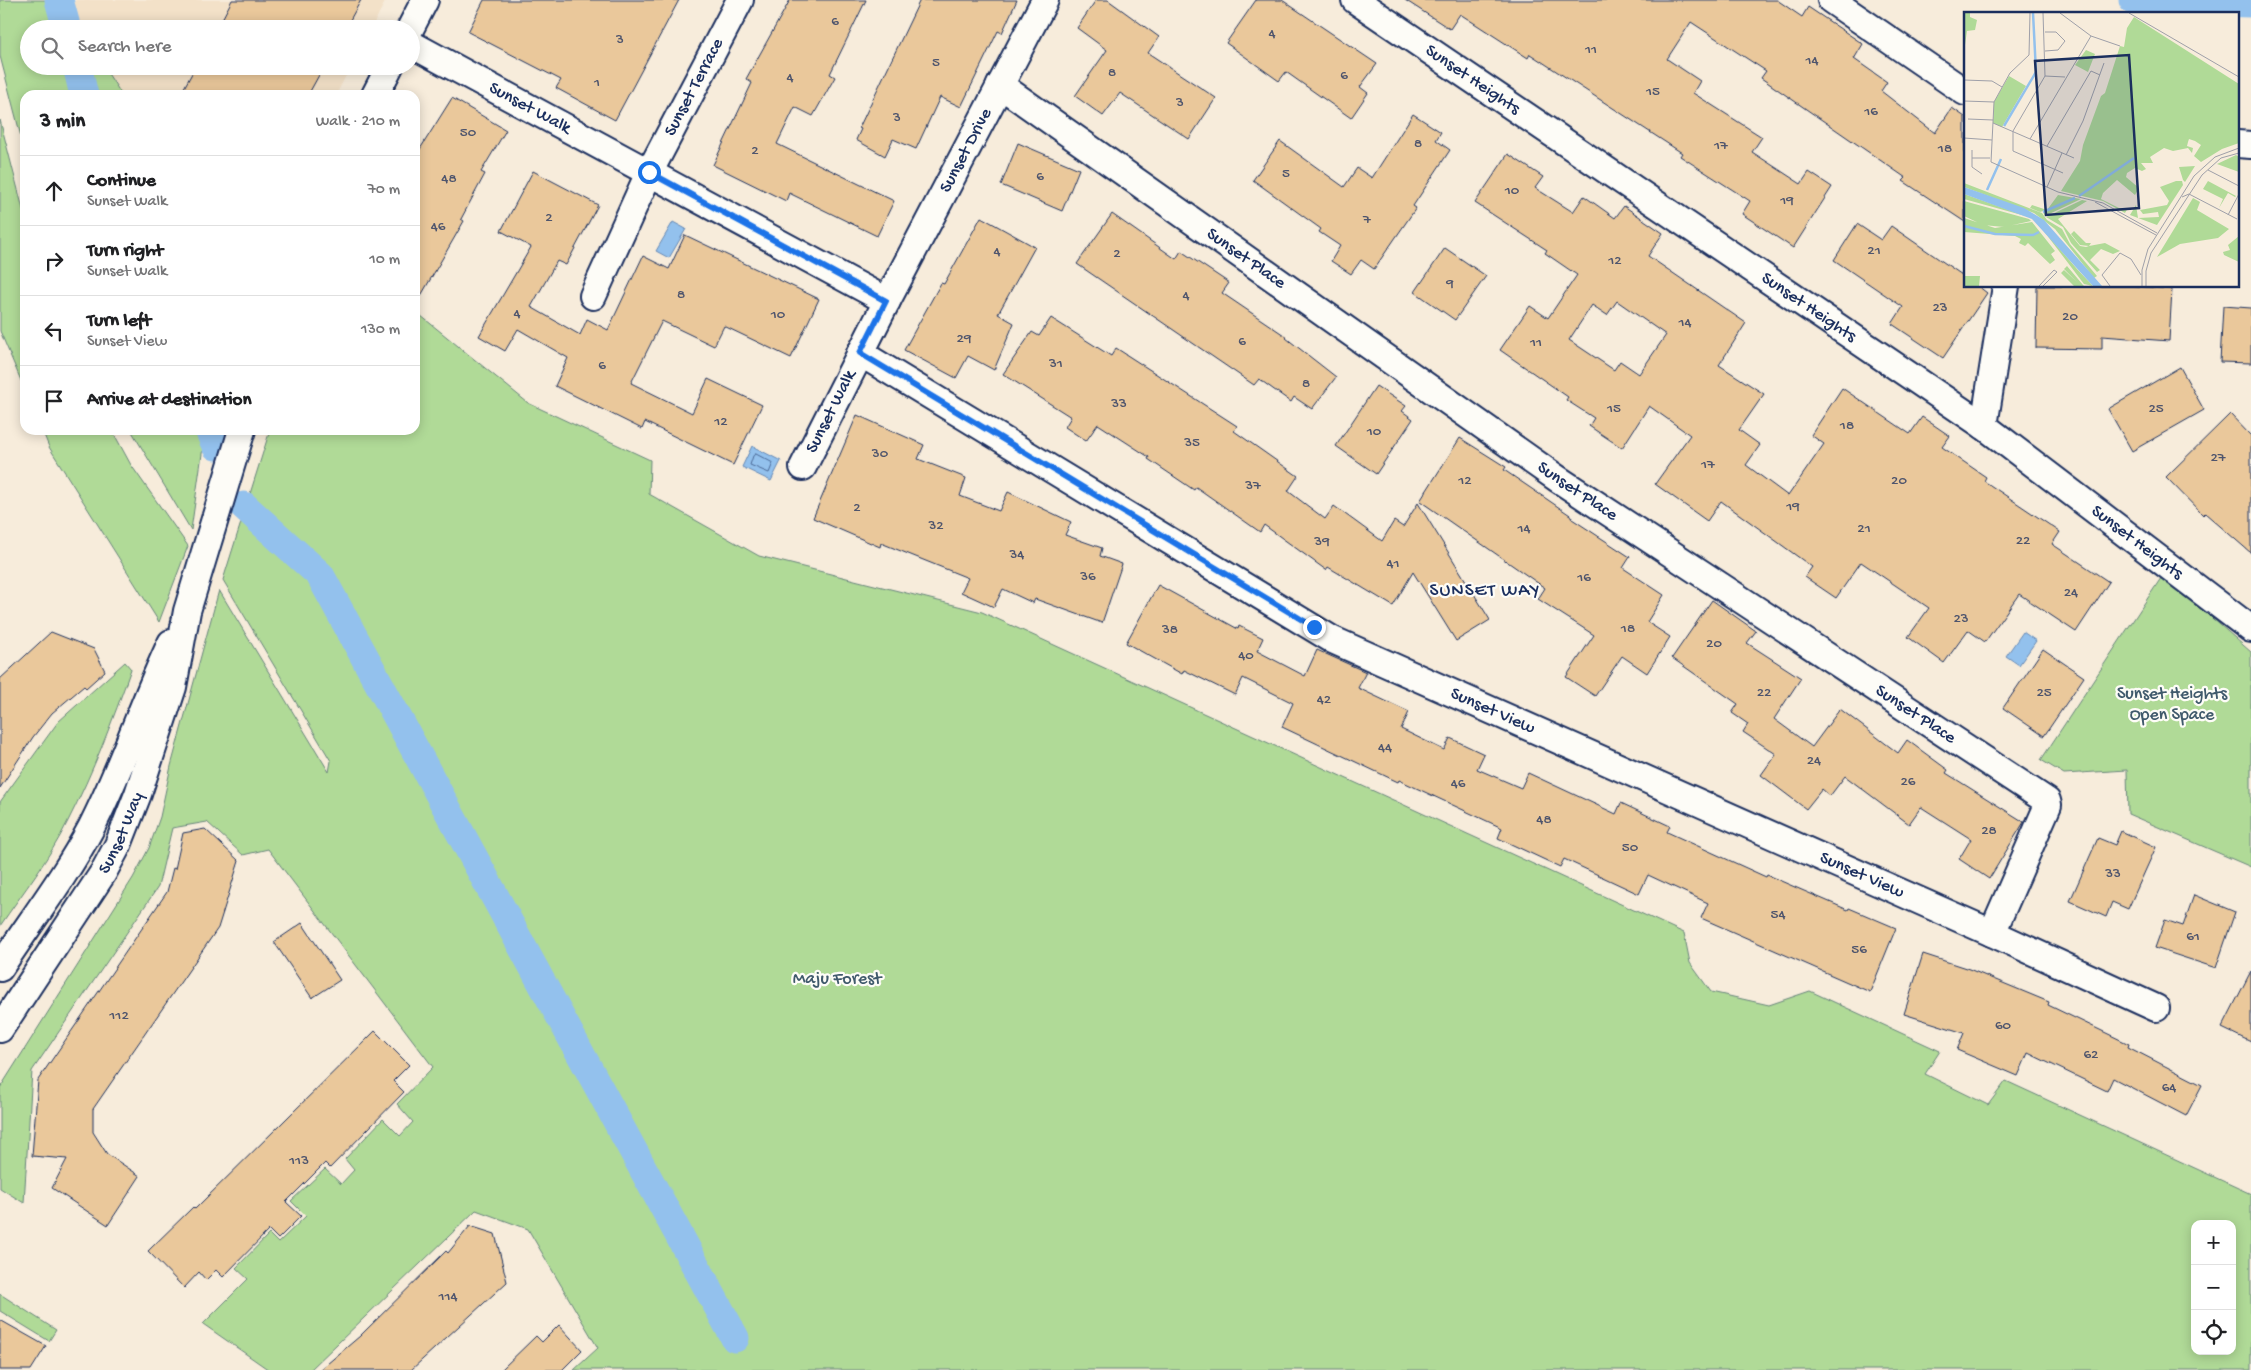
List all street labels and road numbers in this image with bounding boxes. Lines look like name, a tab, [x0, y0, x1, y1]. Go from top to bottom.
street label: Sunset Terrace	[660, 34, 729, 140]
street label: Sunset Heights	[1421, 40, 1525, 120]
street label: Sunset Walk	[485, 77, 576, 140]
street label: Sunset Drive	[935, 104, 997, 196]
street label: Sunset Place	[1202, 223, 1290, 294]
street label: Sunset Heights	[1757, 268, 1861, 348]
street label: Sunset Walk	[801, 365, 862, 457]
street label: Sunset Place	[1533, 457, 1622, 526]
street label: Sunset Heights	[2087, 501, 2188, 585]
street label: Sunset Place	[1871, 680, 1960, 749]
street label: Sunset View	[1447, 683, 1538, 739]
street label: Sunset Way	[94, 789, 148, 878]
street label: Sunset View	[1816, 847, 1907, 903]

